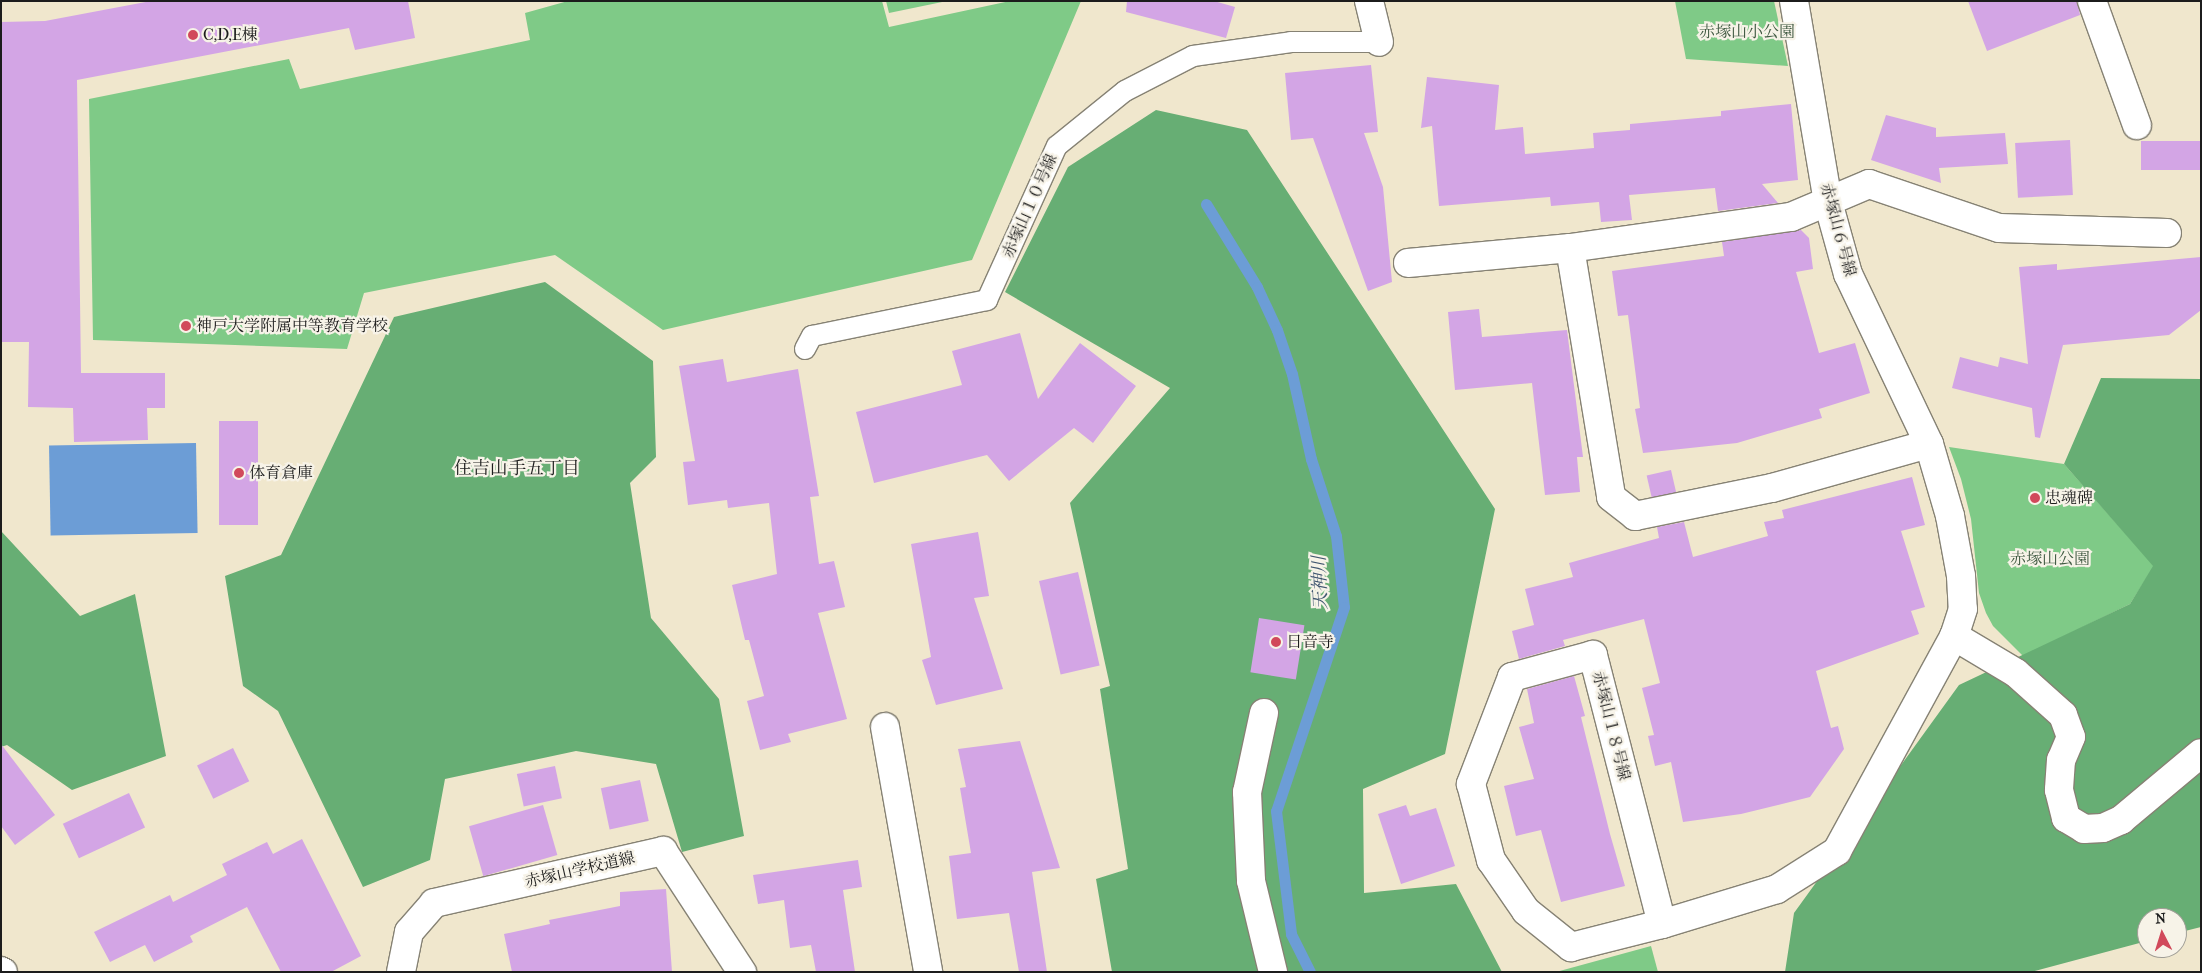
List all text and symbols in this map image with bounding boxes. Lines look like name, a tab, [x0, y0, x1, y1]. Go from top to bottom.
park label: 赤塚山小公園	[1699, 22, 1795, 42]
place label: C,D,E棟	[203, 25, 258, 45]
marker: C,D,E棟	[187, 29, 199, 41]
street label: 赤塚山１０号線	[998, 151, 1062, 261]
street label: 赤塚山６号線	[1816, 181, 1860, 279]
place label: 神戸大学附属中等教育学校	[196, 316, 388, 336]
marker: 神戸大学附属中等教育学校	[180, 320, 192, 332]
district label: 住吉山手五丁目	[454, 458, 580, 480]
place label: 体育倉庫	[249, 463, 313, 483]
marker: 体育倉庫	[233, 467, 245, 479]
place label: 忠魂碑	[2045, 488, 2093, 508]
marker: 忠魂碑	[2029, 492, 2041, 504]
park label: 赤塚山公園	[2010, 549, 2090, 569]
water label: 天神川	[1309, 556, 1333, 610]
place label: 日音寺	[1286, 632, 1334, 652]
marker: 日音寺	[1270, 636, 1282, 648]
street label: 赤塚山１８号線	[1588, 669, 1634, 783]
street label: 赤塚山学校道線	[523, 848, 637, 892]
north arrow	[2137, 908, 2187, 958]
text: N	[2155, 910, 2167, 927]

